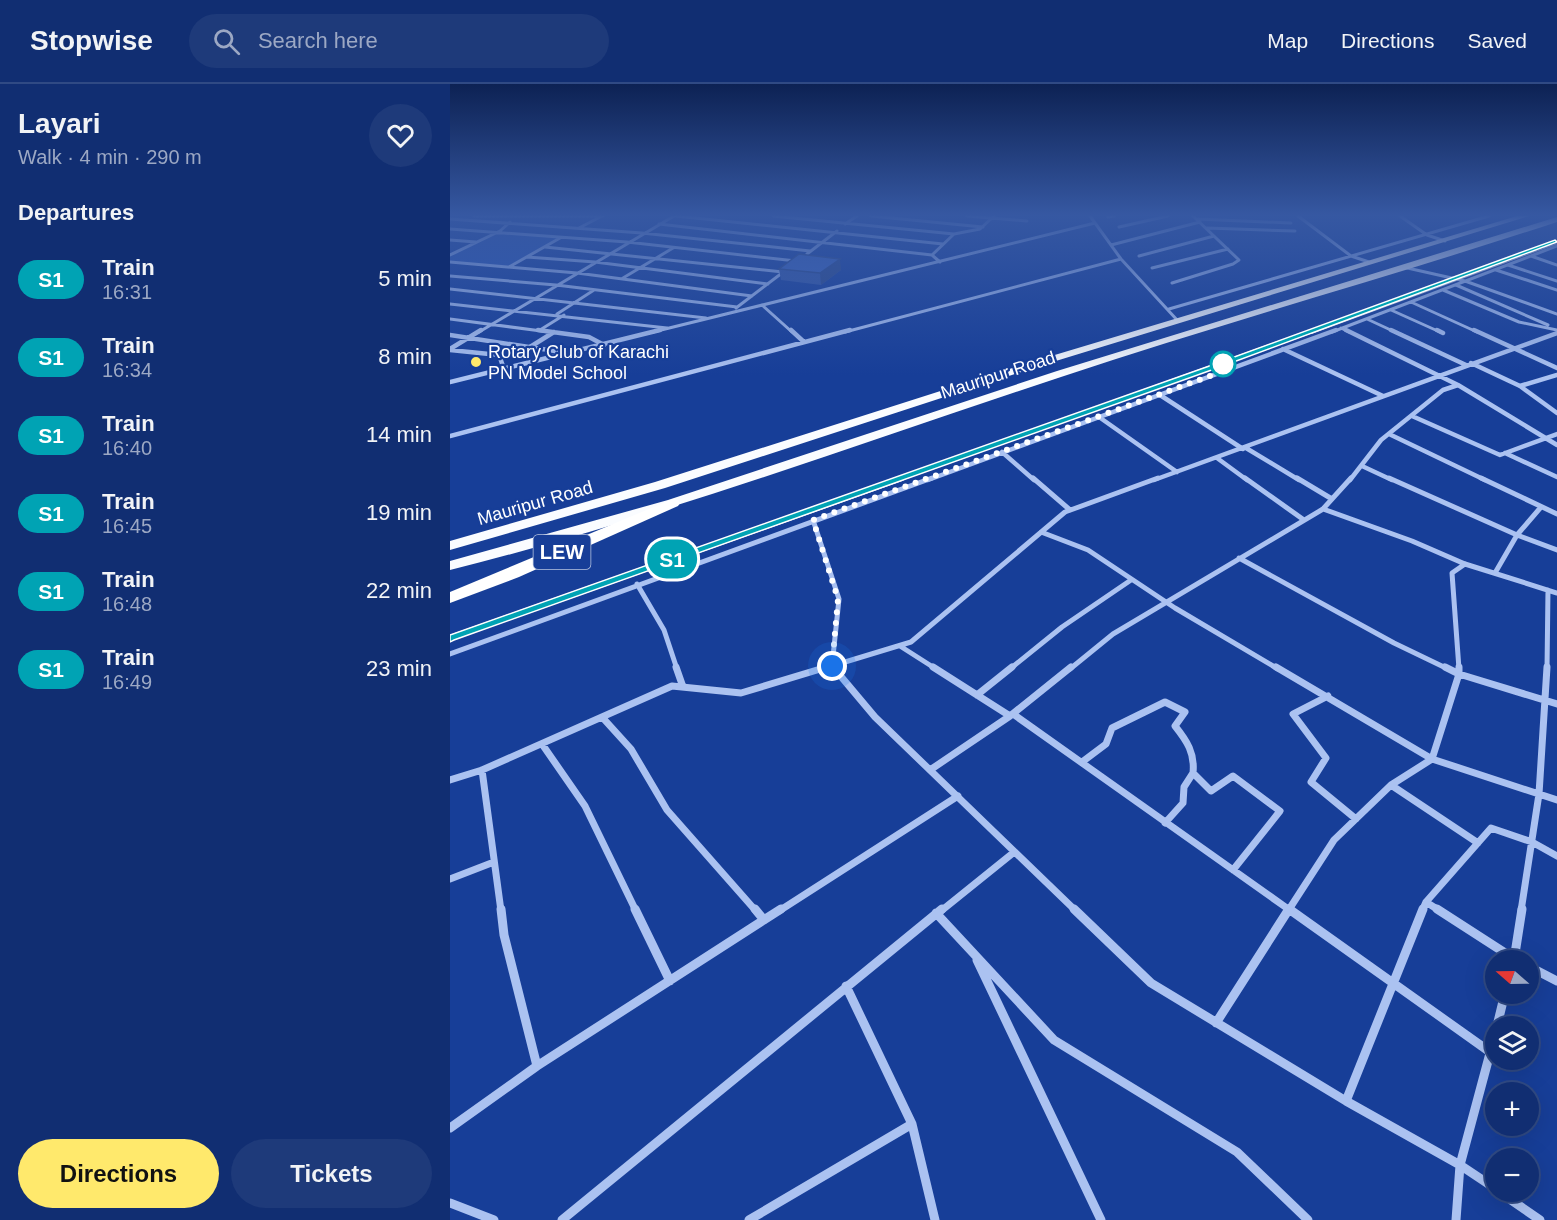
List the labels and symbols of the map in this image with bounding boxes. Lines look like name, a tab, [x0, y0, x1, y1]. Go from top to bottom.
place label: Rotary Club of Karachi PN Model School	[488, 342, 669, 383]
street label: Mauripur Road	[938, 347, 1058, 403]
unlabelled marker	[1210, 351, 1236, 377]
marker: Rotary Club of Karachi PN Model School	[469, 355, 483, 369]
street label: Mauripur Road	[475, 477, 595, 529]
road number: LEW	[534, 535, 590, 569]
line badge: S1	[645, 540, 699, 578]
your location	[817, 651, 847, 681]
north arrow	[1485, 950, 1539, 1004]

